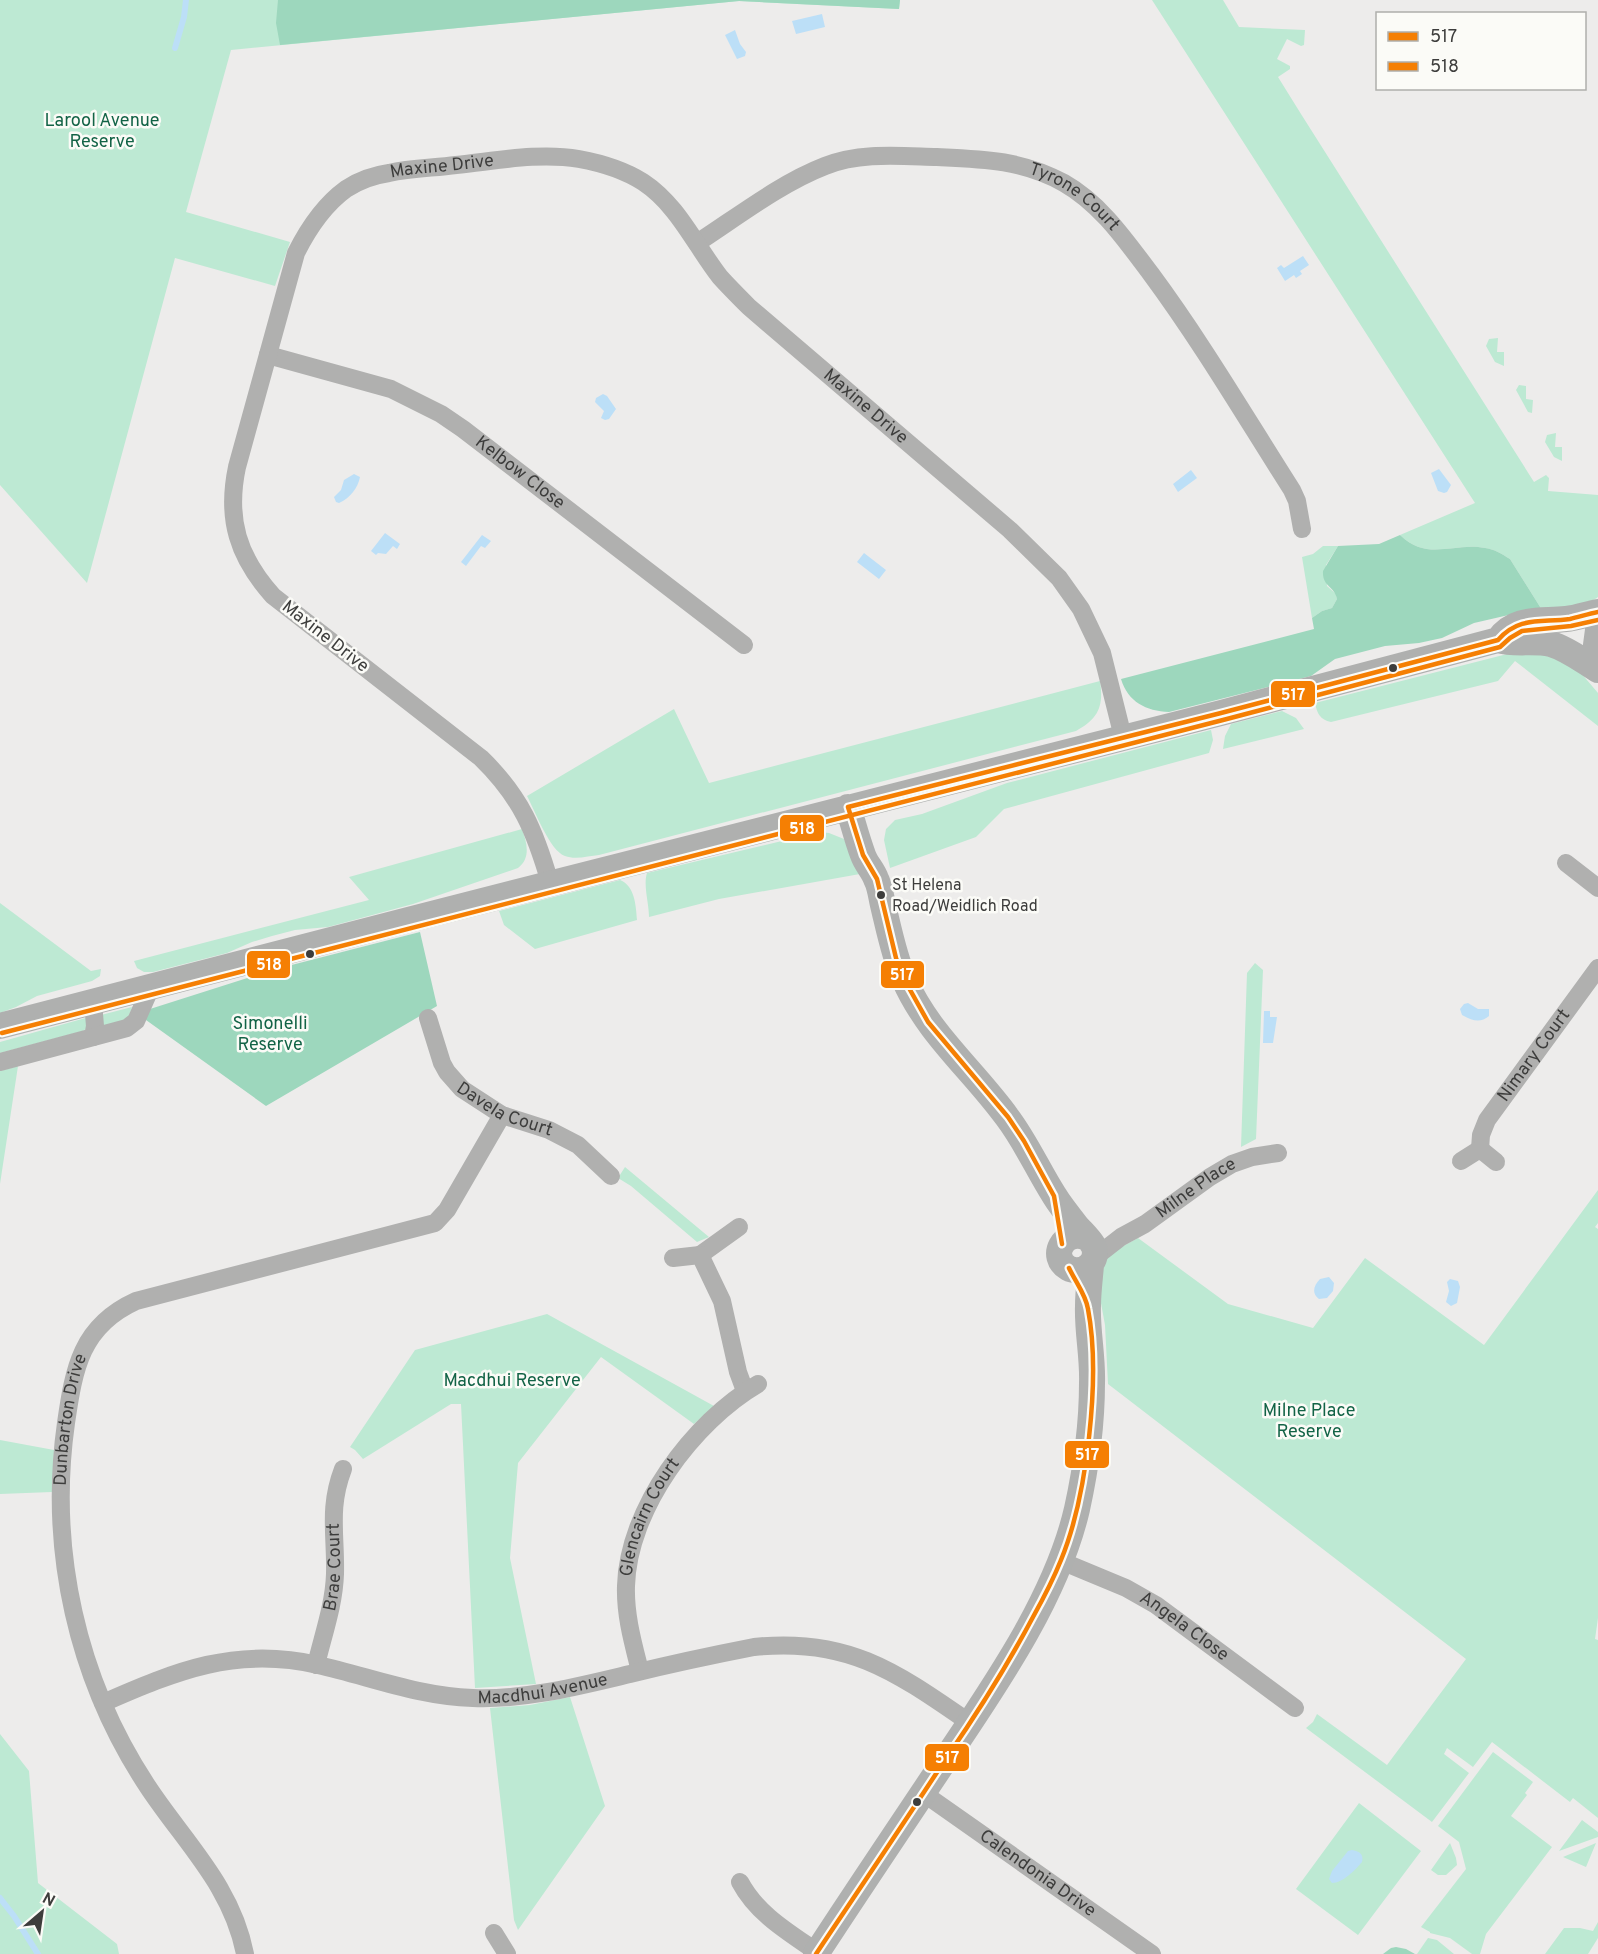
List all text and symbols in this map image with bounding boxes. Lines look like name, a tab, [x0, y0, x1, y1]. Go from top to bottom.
legend	[1376, 12, 1586, 90]
text: 517	[1430, 26, 1457, 49]
text: 518	[1430, 56, 1459, 79]
park label: Larool Avenue Reserve	[44, 110, 160, 154]
street label: Maxine Drive	[388, 149, 495, 184]
street label: Tyrone Court	[1026, 158, 1125, 236]
street label: Maxine Drive	[818, 364, 913, 449]
street label: Kelbow Close	[470, 431, 570, 515]
street label: Maxine Drive	[277, 596, 373, 678]
unlabelled marker	[1387, 662, 1399, 674]
line badge: 517	[1270, 680, 1316, 708]
text: 517	[1281, 686, 1305, 706]
line badge: 518	[779, 814, 825, 842]
text: 518	[789, 820, 815, 840]
place label: St Helena Road/Weidlich Road	[892, 876, 1038, 917]
marker: St Helena Road/Weidlich Road	[875, 889, 887, 901]
unlabelled marker	[304, 948, 316, 960]
line badge: 518	[246, 950, 291, 979]
text: 518	[256, 956, 282, 976]
line badge: 517	[880, 960, 925, 989]
text: 517	[890, 966, 914, 986]
street label: Nimary Court	[1493, 1005, 1576, 1107]
park label: Simonelli Reserve	[233, 1013, 307, 1057]
street label: Davela Court	[452, 1077, 556, 1142]
street label: Milne Place	[1151, 1153, 1241, 1224]
street label: Dunbarton Drive	[49, 1350, 92, 1486]
park label: Macdhui Reserve	[443, 1370, 581, 1393]
park label: Milne Place Reserve	[1263, 1400, 1355, 1444]
line badge: 517	[1064, 1440, 1110, 1469]
text: 517	[1075, 1446, 1099, 1466]
street label: Glencairn Court	[615, 1453, 685, 1578]
street label: Brae Court	[319, 1523, 347, 1613]
street label: Angela Close	[1135, 1586, 1233, 1666]
street label: Macdhui Avenue	[477, 1668, 610, 1710]
line badge: 517	[924, 1743, 970, 1772]
text: 517	[935, 1749, 959, 1769]
unlabelled marker	[911, 1796, 923, 1808]
street label: Calendonia Drive	[975, 1825, 1100, 1922]
north arrow	[12, 1882, 72, 1942]
text: N	[38, 1889, 58, 1912]

